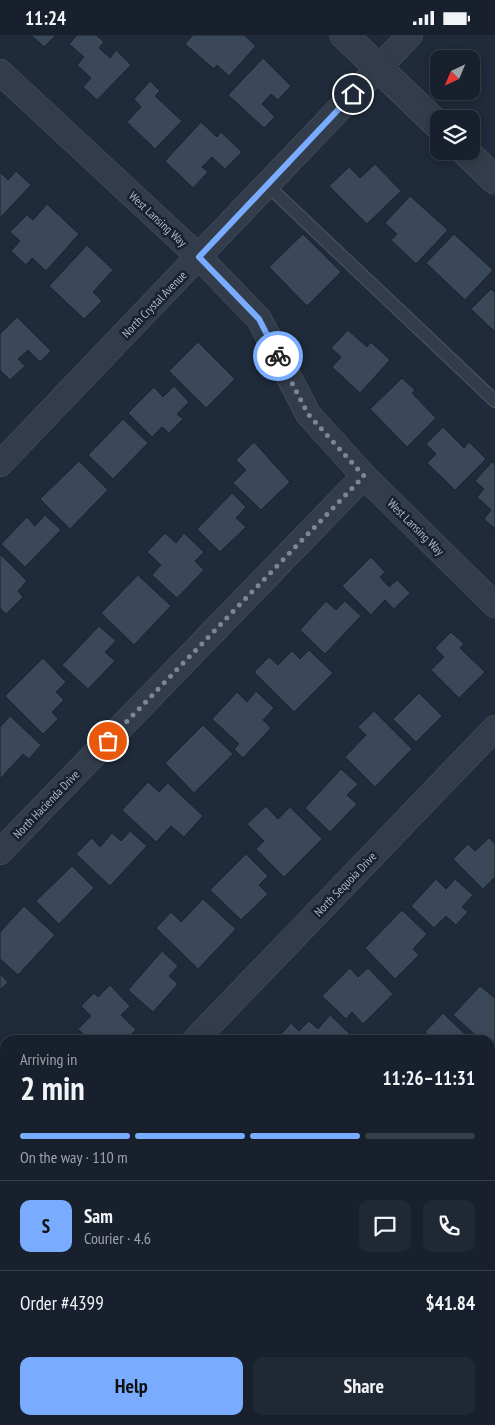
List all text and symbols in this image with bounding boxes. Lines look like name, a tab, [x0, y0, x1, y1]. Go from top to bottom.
text: 11:24	[25, 6, 66, 30]
north arrow	[430, 50, 480, 100]
map controls	[430, 50, 480, 160]
pin	[332, 73, 374, 115]
icon: home	[339, 80, 367, 108]
button: layers	[430, 110, 480, 160]
street label: West Lansing Way	[126, 188, 190, 250]
street label: North Crystal Avenue	[118, 267, 190, 341]
courier	[253, 331, 303, 381]
icon: bike	[264, 342, 292, 370]
street label: West Lansing Way	[385, 496, 448, 559]
pin	[87, 720, 129, 762]
icon: bag	[94, 727, 122, 755]
street label: North Hacienda Drive	[10, 767, 82, 841]
street label: North Sequoia Drive	[311, 849, 379, 919]
text: Arriving in	[20, 1049, 77, 1069]
text: 11:26–11:31	[382, 1066, 475, 1090]
text: 2 min	[20, 1067, 85, 1109]
text: On the way · 110 m	[20, 1147, 128, 1167]
button: chat	[359, 1200, 411, 1252]
button: phone	[423, 1200, 475, 1252]
text: Sam	[84, 1204, 113, 1228]
text: S	[42, 1214, 50, 1238]
text: Courier · 4.6	[84, 1228, 151, 1248]
text: Order #4399	[20, 1291, 104, 1315]
text: $41.84	[426, 1291, 475, 1315]
button: Help	[20, 1357, 243, 1415]
button: Share	[253, 1357, 475, 1415]

